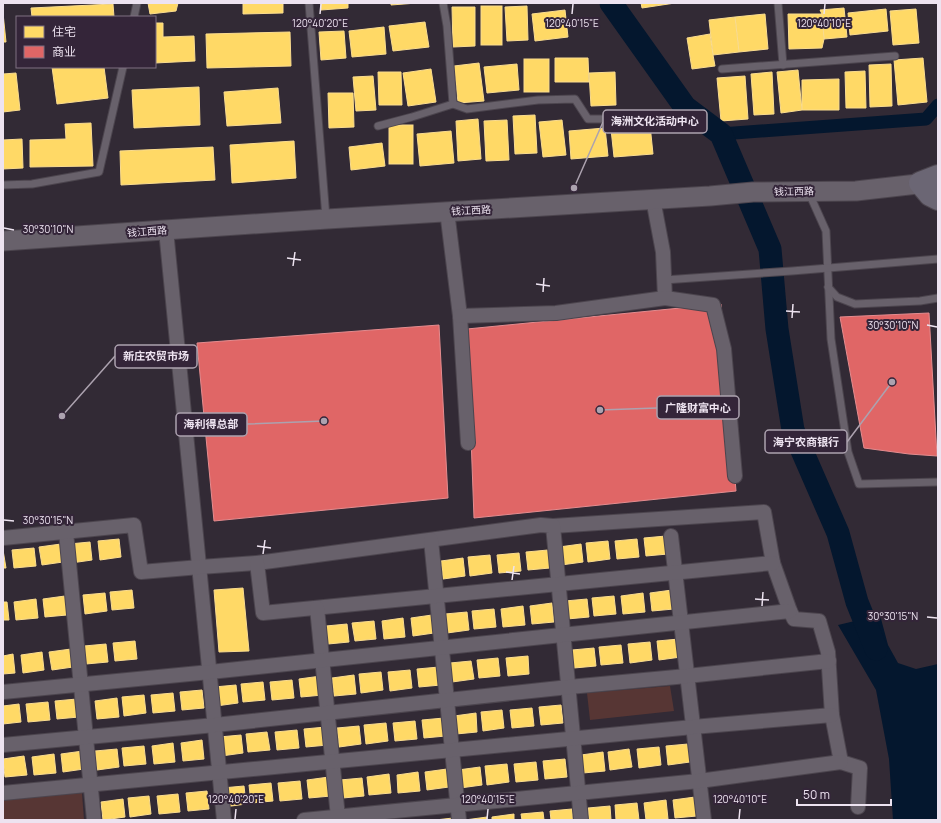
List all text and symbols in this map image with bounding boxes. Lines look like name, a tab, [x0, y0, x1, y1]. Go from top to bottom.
legend	[16, 16, 156, 68]
text: 120°40'20"E	[292, 16, 348, 30]
text: 120°40'15"E	[545, 16, 599, 30]
text: 120°40'10"E	[797, 16, 851, 30]
text: 住宅	[52, 23, 76, 40]
text: 商业	[52, 43, 76, 60]
callout: 海洲文化活动中心	[603, 110, 707, 133]
text: 海洲文化活动中心	[611, 113, 699, 128]
street label: 钱江西路	[774, 184, 814, 198]
street label: 钱江西路	[451, 202, 491, 218]
text: 30°30'10"N	[23, 222, 73, 236]
street label: 钱江西路	[127, 223, 167, 239]
text: 30°30'10"N	[868, 318, 918, 332]
callout: 新庄农贸市场	[115, 345, 197, 368]
text: 新庄农贸市场	[123, 348, 189, 363]
callout: 广隆财富中心	[657, 396, 739, 419]
text: 广隆财富中心	[665, 400, 731, 415]
callout: 海利得总部	[176, 413, 247, 436]
text: 海利得总部	[184, 416, 239, 431]
callout: 海宁农商银行	[765, 430, 847, 453]
text: 海宁农商银行	[773, 434, 839, 449]
text: 30°30'15"N	[23, 513, 73, 527]
text: 30°30'15"N	[868, 609, 918, 623]
scale bar	[797, 781, 891, 807]
text: 50 m	[803, 786, 830, 803]
text: 120°40'20"E	[208, 792, 264, 806]
text: 120°40'15"E	[461, 792, 515, 806]
text: 120°40'10"E	[713, 792, 767, 806]

